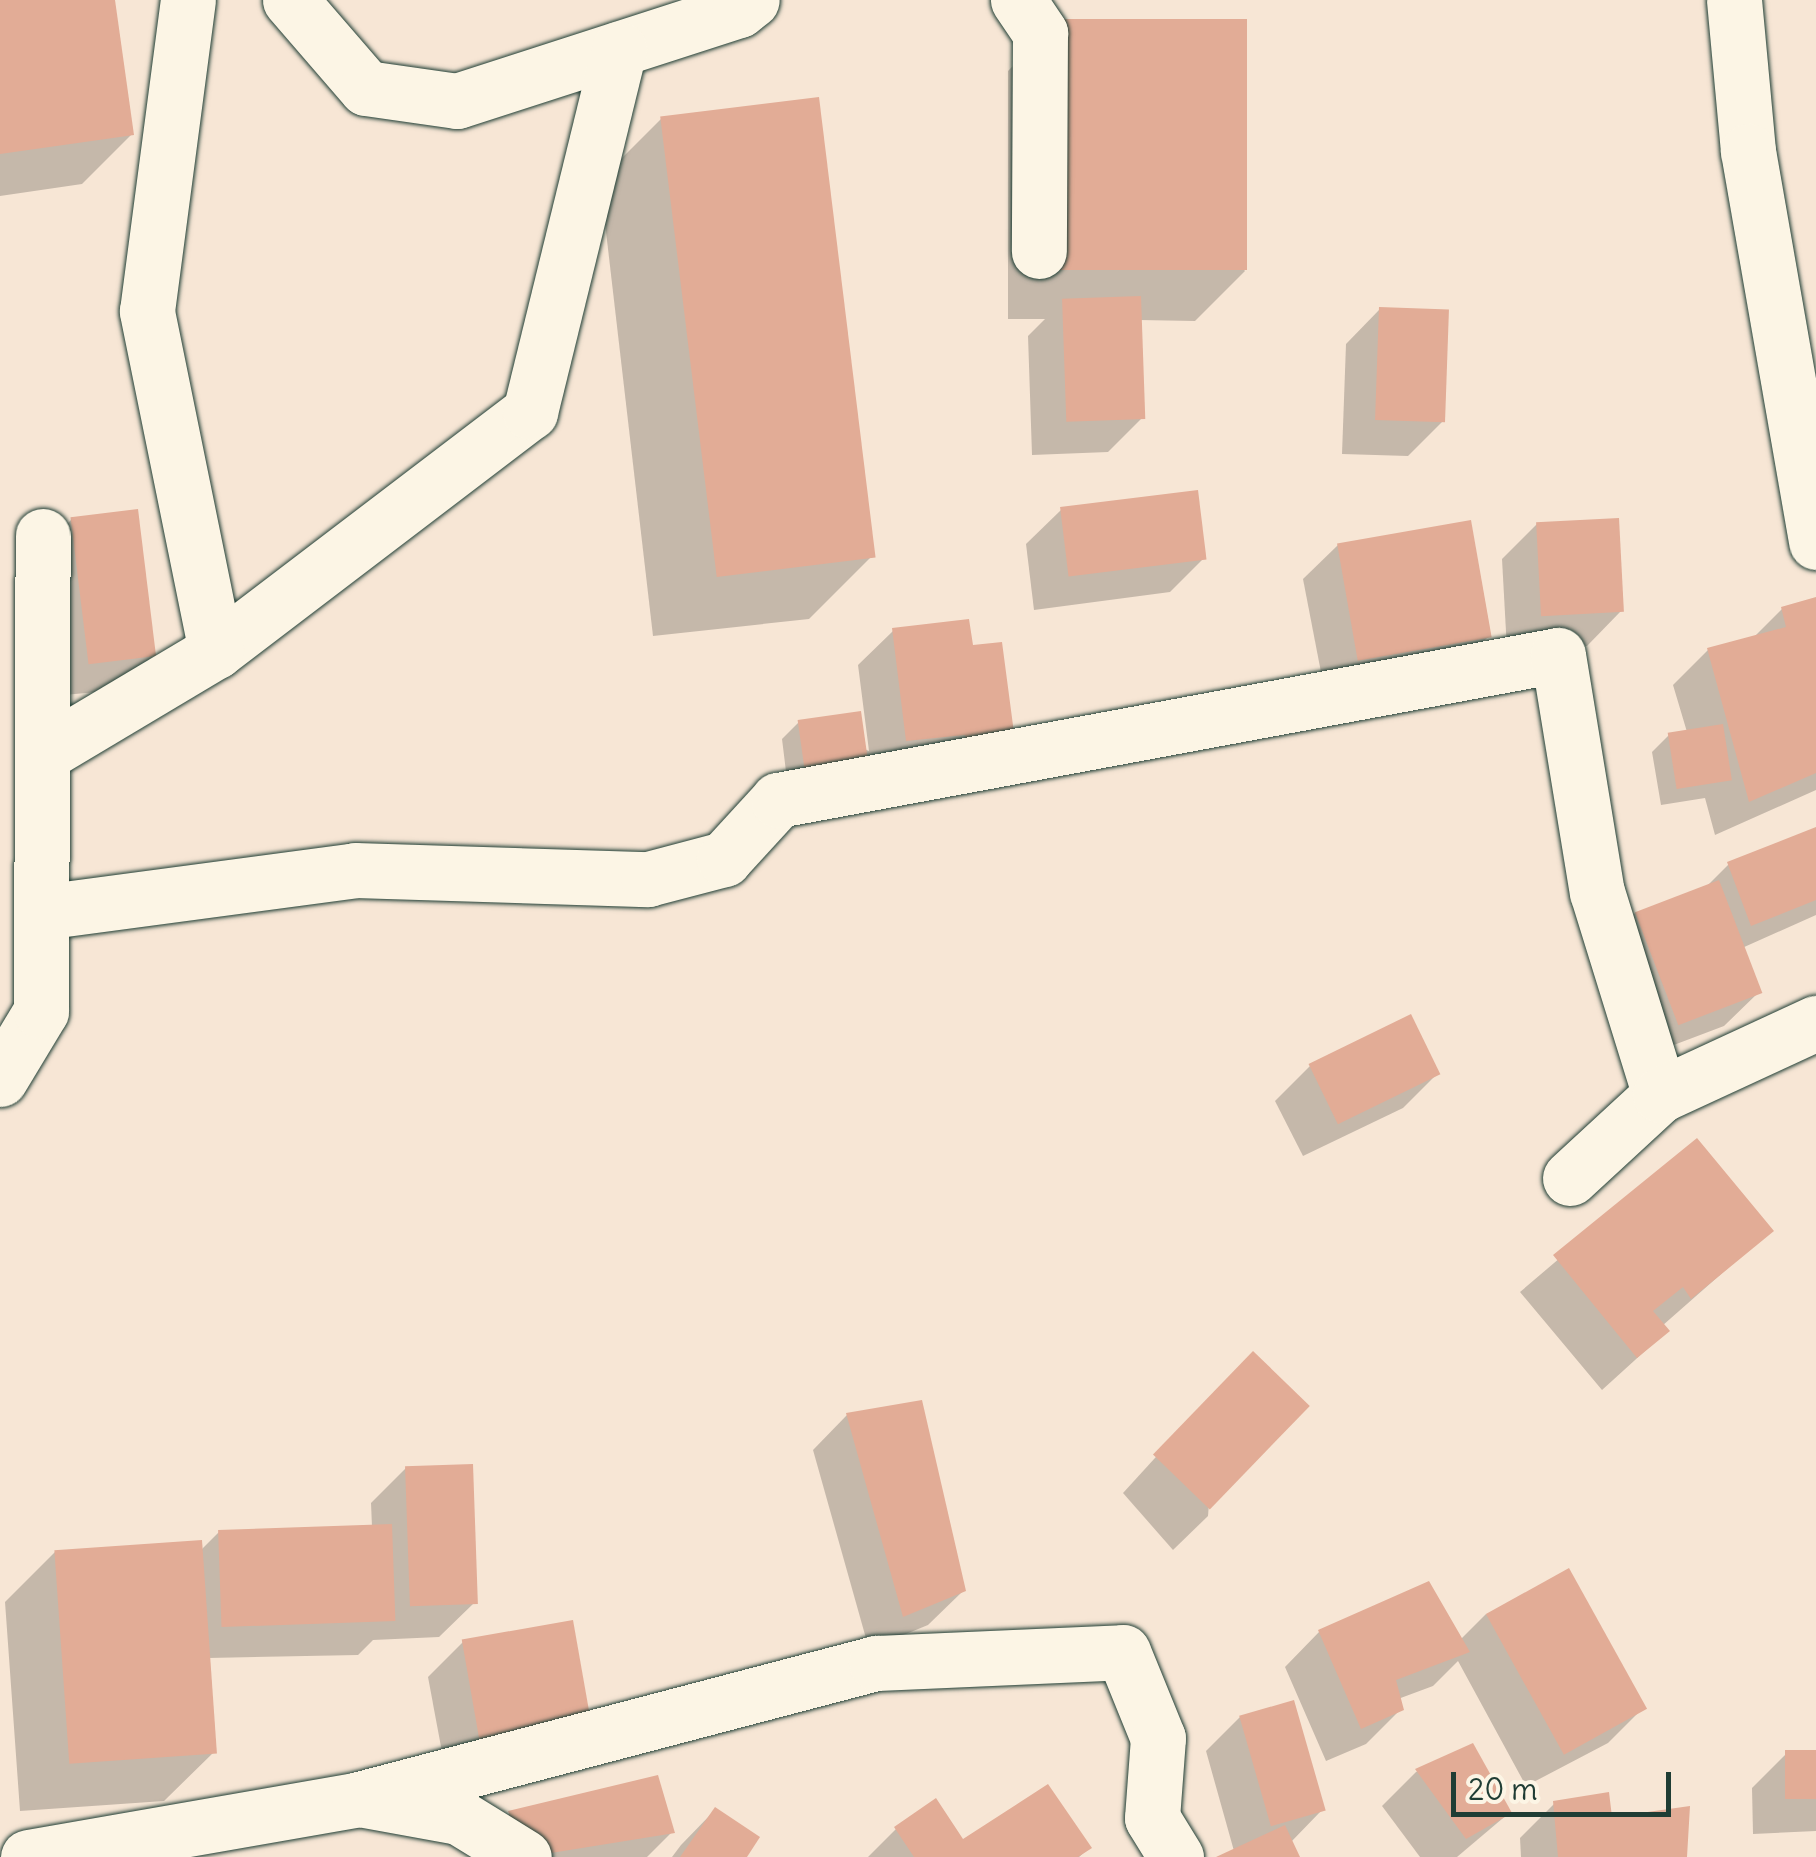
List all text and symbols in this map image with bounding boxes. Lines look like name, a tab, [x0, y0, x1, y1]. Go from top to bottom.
scale bar	[1456, 1752, 1676, 1814]
text: 20 m	[1468, 1770, 1538, 1808]

